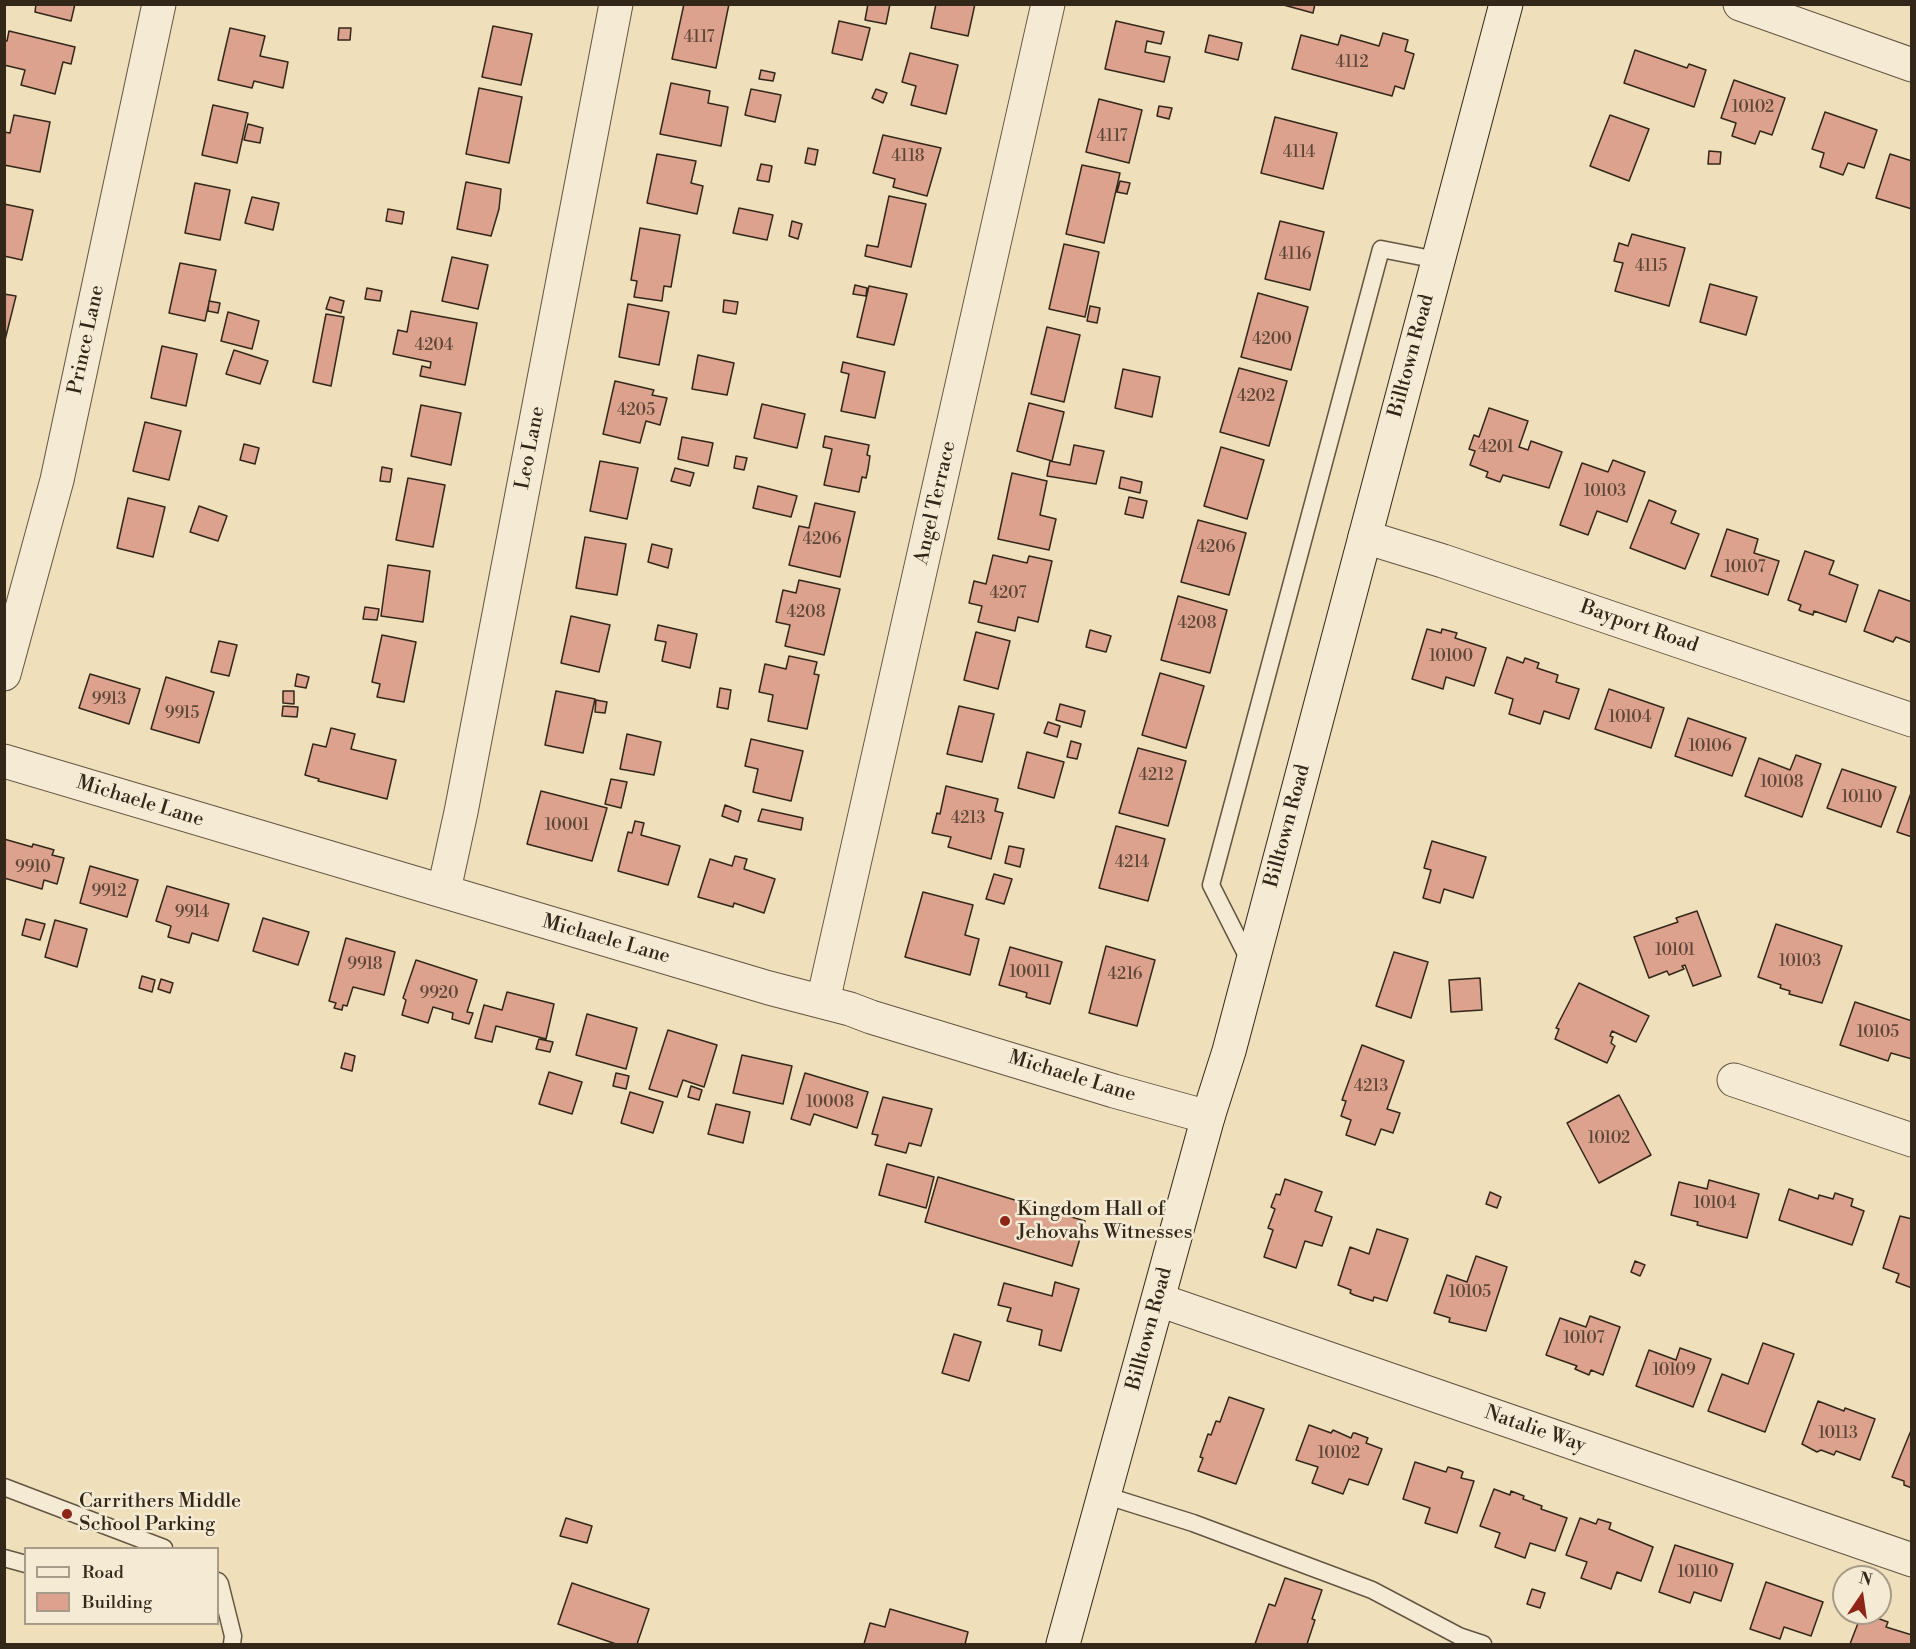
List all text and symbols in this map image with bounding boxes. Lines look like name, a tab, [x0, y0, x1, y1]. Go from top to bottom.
house number: 4117	[683, 28, 715, 48]
house number: 4112	[1335, 53, 1369, 73]
house number: 10102	[1732, 98, 1774, 118]
house number: 4117	[1096, 127, 1128, 147]
house number: 4114	[1283, 143, 1315, 163]
house number: 4118	[891, 147, 925, 167]
house number: 4116	[1279, 245, 1311, 265]
house number: 4115	[1635, 257, 1667, 277]
street label: Prince Lane	[64, 283, 110, 397]
street label: Billtown Road	[1384, 292, 1440, 420]
house number: 4200	[1252, 330, 1292, 350]
house number: 4204	[415, 336, 453, 356]
house number: 4202	[1237, 387, 1275, 407]
house number: 4205	[617, 401, 655, 421]
street label: Leo Lane	[511, 404, 551, 492]
house number: 4201	[1478, 438, 1514, 458]
street label: Angel Terrace	[910, 439, 962, 567]
house number: 10103	[1584, 482, 1626, 502]
house number: 4206	[803, 530, 841, 550]
house number: 4206	[1197, 538, 1235, 558]
house number: 10107	[1724, 558, 1766, 578]
house number: 4207	[989, 584, 1027, 604]
street label: Bayport Road	[1577, 596, 1701, 658]
house number: 4208	[786, 603, 826, 623]
house number: 4208	[1177, 614, 1217, 634]
house number: 10100	[1429, 647, 1473, 667]
house number: 9913	[92, 690, 126, 710]
house number: 9915	[165, 704, 199, 724]
house number: 10104	[1609, 708, 1651, 728]
house number: 10106	[1688, 737, 1732, 757]
street label: Billtown Road	[1260, 762, 1316, 890]
house number: 4212	[1138, 766, 1174, 786]
street label: Michaele Lane	[73, 771, 207, 833]
house number: 10108	[1760, 773, 1804, 793]
house number: 10110	[1842, 788, 1882, 808]
house number: 4213	[951, 809, 985, 829]
house number: 10001	[545, 816, 589, 836]
house number: 4214	[1115, 853, 1149, 873]
house number: 9910	[15, 858, 51, 878]
house number: 9912	[91, 882, 127, 902]
house number: 9914	[175, 903, 209, 923]
street label: Michaele Lane	[539, 910, 673, 970]
house number: 10101	[1655, 941, 1695, 961]
house number: 10103	[1779, 952, 1821, 972]
house number: 9918	[347, 955, 383, 975]
house number: 10011	[1009, 963, 1051, 983]
house number: 4216	[1108, 965, 1142, 985]
house number: 9920	[419, 984, 459, 1004]
house number: 10105	[1857, 1023, 1899, 1043]
street label: Michaele Lane	[1005, 1046, 1139, 1108]
house number: 4213	[1354, 1077, 1388, 1097]
house number: 10008	[806, 1093, 854, 1113]
house number: 10102	[1588, 1129, 1630, 1149]
house number: 10104	[1694, 1194, 1736, 1214]
place label: Kingdom Hall of Jehovahs Witnesses	[1017, 1198, 1192, 1245]
marker: Kingdom Hall of Jehovahs Witnesses	[998, 1214, 1012, 1228]
street label: Billtown Road	[1122, 1265, 1178, 1393]
house number: 10105	[1449, 1283, 1491, 1303]
house number: 10107	[1563, 1329, 1605, 1349]
house number: 10109	[1652, 1361, 1696, 1381]
street label: Natalie Way	[1481, 1401, 1589, 1459]
house number: 10113	[1818, 1424, 1858, 1444]
house number: 10102	[1318, 1444, 1360, 1464]
place label: Carrithers Middle School Parking	[79, 1490, 241, 1537]
marker: Carrithers Middle School Parking	[60, 1507, 74, 1521]
legend	[24, 1547, 219, 1625]
text: Road	[82, 1561, 124, 1584]
house number: 10110	[1678, 1563, 1718, 1583]
north arrow	[1832, 1565, 1892, 1625]
text: N	[1857, 1568, 1874, 1591]
text: Building	[82, 1591, 152, 1614]

